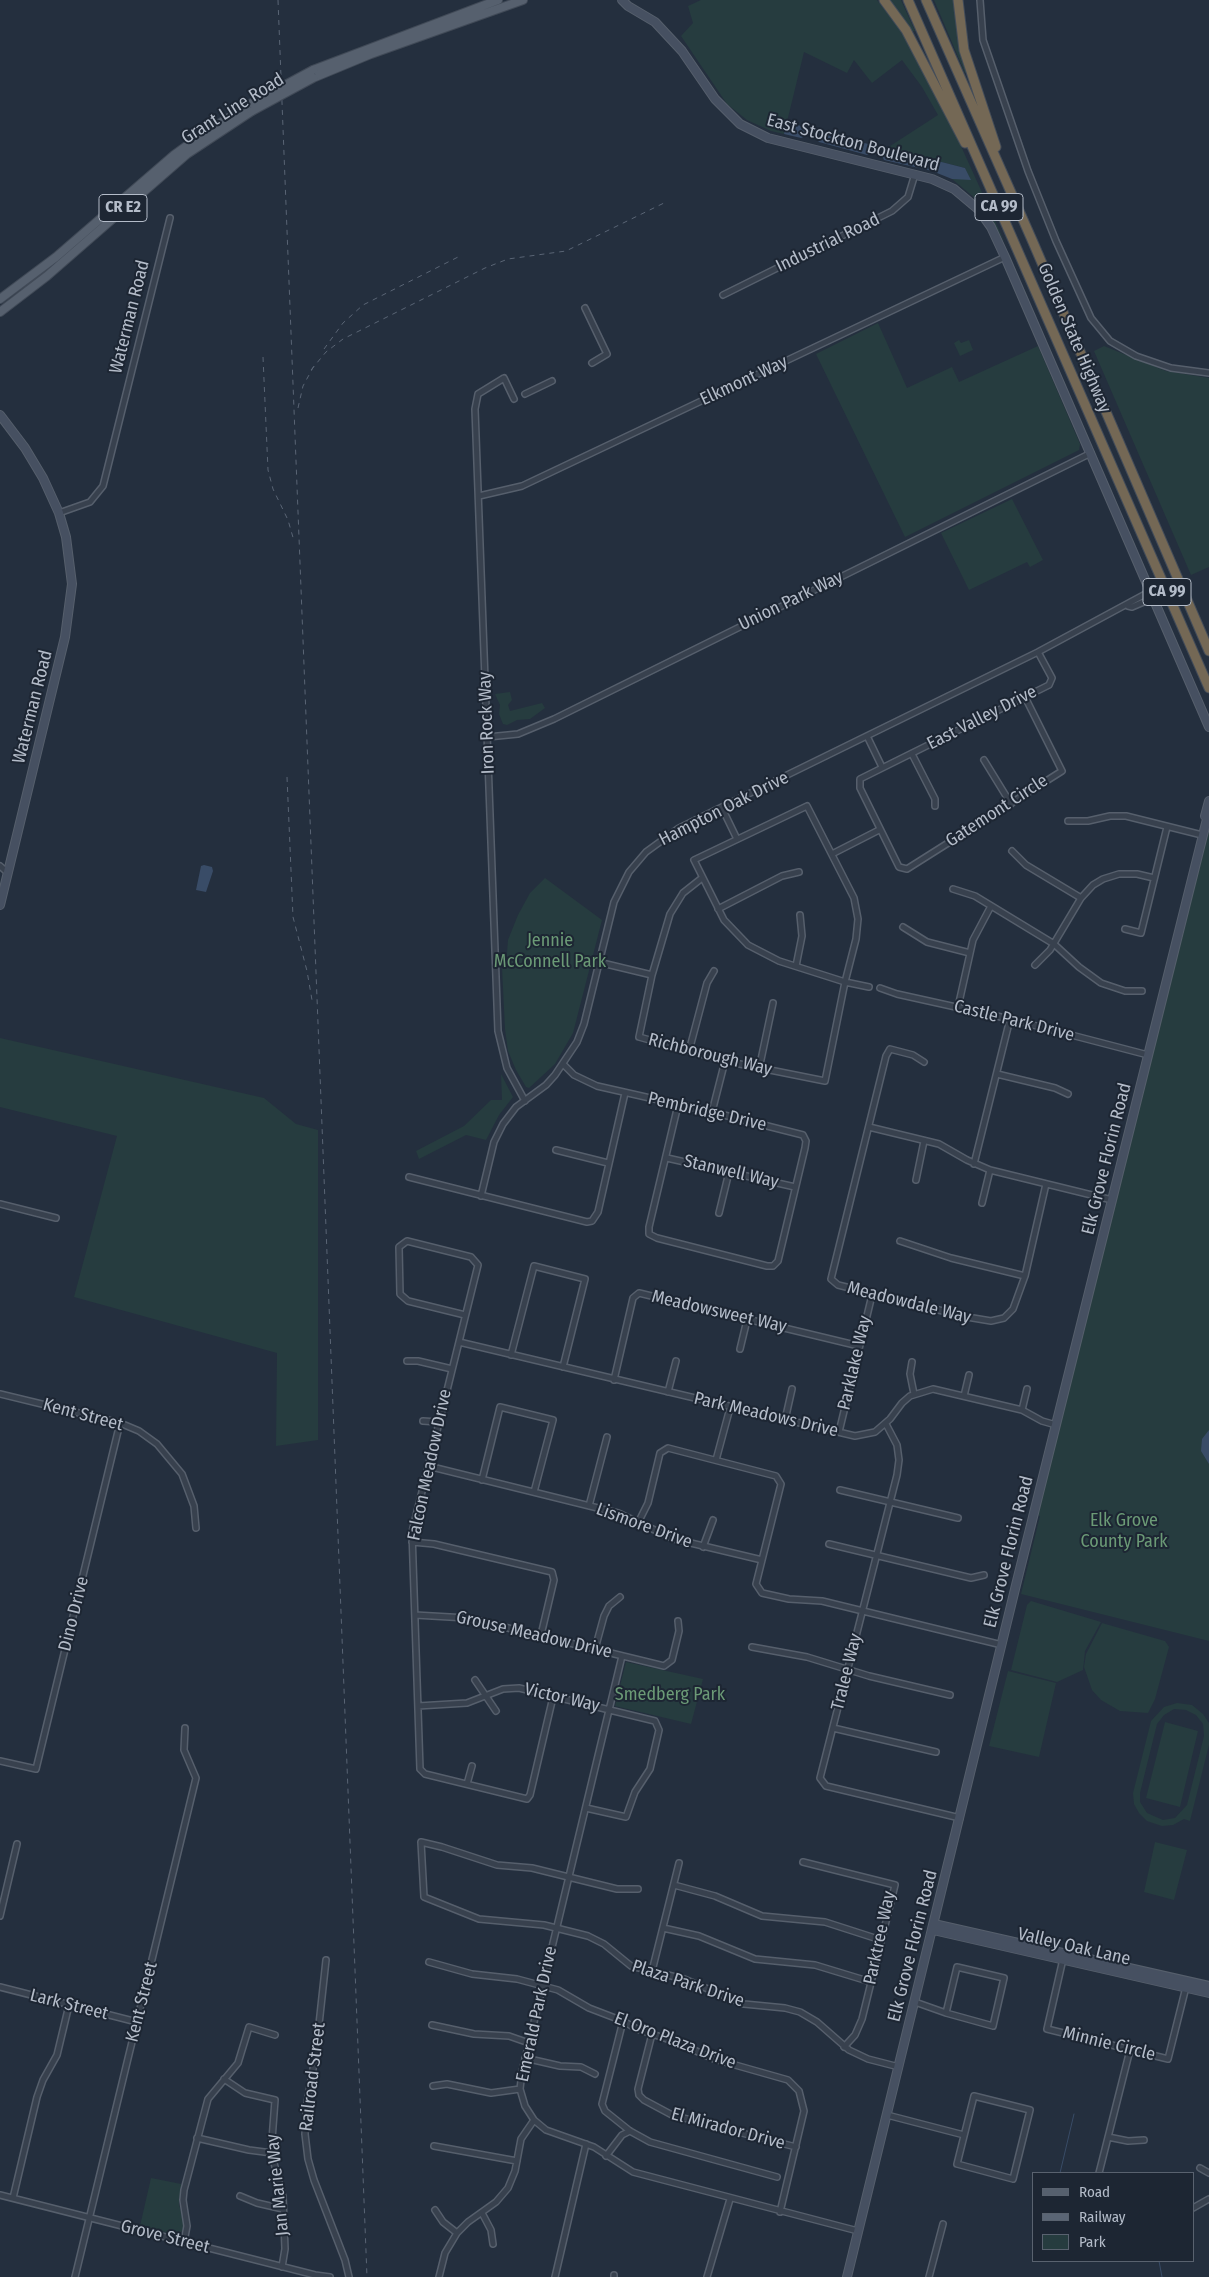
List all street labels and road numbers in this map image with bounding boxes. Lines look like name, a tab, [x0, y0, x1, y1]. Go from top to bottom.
street label: Grant Line Road	[178, 69, 288, 149]
street label: East Stockton Boulevard	[764, 110, 942, 176]
road number: CA 99	[975, 193, 1023, 220]
road number: CR E2	[99, 194, 147, 222]
street label: Industrial Road	[773, 209, 883, 277]
street label: Waterman Road	[105, 258, 155, 376]
street label: Golden State Highway	[1033, 260, 1115, 416]
street label: Elkmont Way	[697, 351, 791, 411]
street label: Union Park Way	[735, 566, 847, 636]
road number: CA 99	[1143, 578, 1191, 606]
street label: Waterman Road	[8, 648, 58, 766]
street label: Iron Rock Way	[474, 671, 500, 775]
street label: East Valley Drive	[923, 681, 1041, 755]
street label: Hampton Oak Drive	[656, 767, 792, 851]
street label: Gatemont Circle	[942, 770, 1052, 852]
street label: Castle Park Drive	[952, 996, 1076, 1046]
street label: Richborough Way	[646, 1029, 774, 1081]
street label: Elk Grove Florin Road	[1078, 1081, 1136, 1237]
street label: Pembridge Drive	[646, 1088, 768, 1136]
street label: Stanwell Way	[681, 1151, 781, 1193]
street label: Meadowdale Way	[845, 1277, 973, 1329]
street label: Meadowsweet Way	[649, 1286, 789, 1338]
street label: Parklake Way	[834, 1314, 876, 1412]
street label: Falcon Meadow Drive	[403, 1387, 457, 1543]
street label: Park Meadows Drive	[692, 1388, 840, 1442]
street label: Kent Street	[41, 1394, 125, 1436]
street label: Elk Grove Florin Road	[980, 1474, 1038, 1630]
street label: Lismore Drive	[593, 1499, 695, 1553]
street label: Dino Drive	[54, 1574, 94, 1654]
street label: Grouse Meadow Drive	[454, 1607, 614, 1663]
street label: Tralee Way	[827, 1631, 867, 1713]
street label: Victor Way	[522, 1679, 602, 1717]
street label: Elk Grove Florin Road	[884, 1868, 942, 2024]
street label: Parktree Way	[860, 1889, 900, 1987]
street label: Valley Oak Lane	[1015, 1924, 1133, 1970]
street label: Emerald Park Drive	[512, 1944, 562, 2084]
street label: Plaza Park Drive	[629, 1956, 747, 2012]
street label: Kent Street	[122, 1960, 162, 2044]
street label: Lark Street	[28, 1985, 110, 2025]
street label: El Oro Plaza Drive	[611, 2008, 739, 2074]
street label: Railroad Street	[296, 2021, 330, 2133]
street label: Minnie Circle	[1060, 2022, 1158, 2066]
street label: El Mirador Drive	[669, 2103, 787, 2155]
street label: Jan Marie Way	[262, 2133, 294, 2237]
street label: Grove Street	[118, 2216, 212, 2258]

